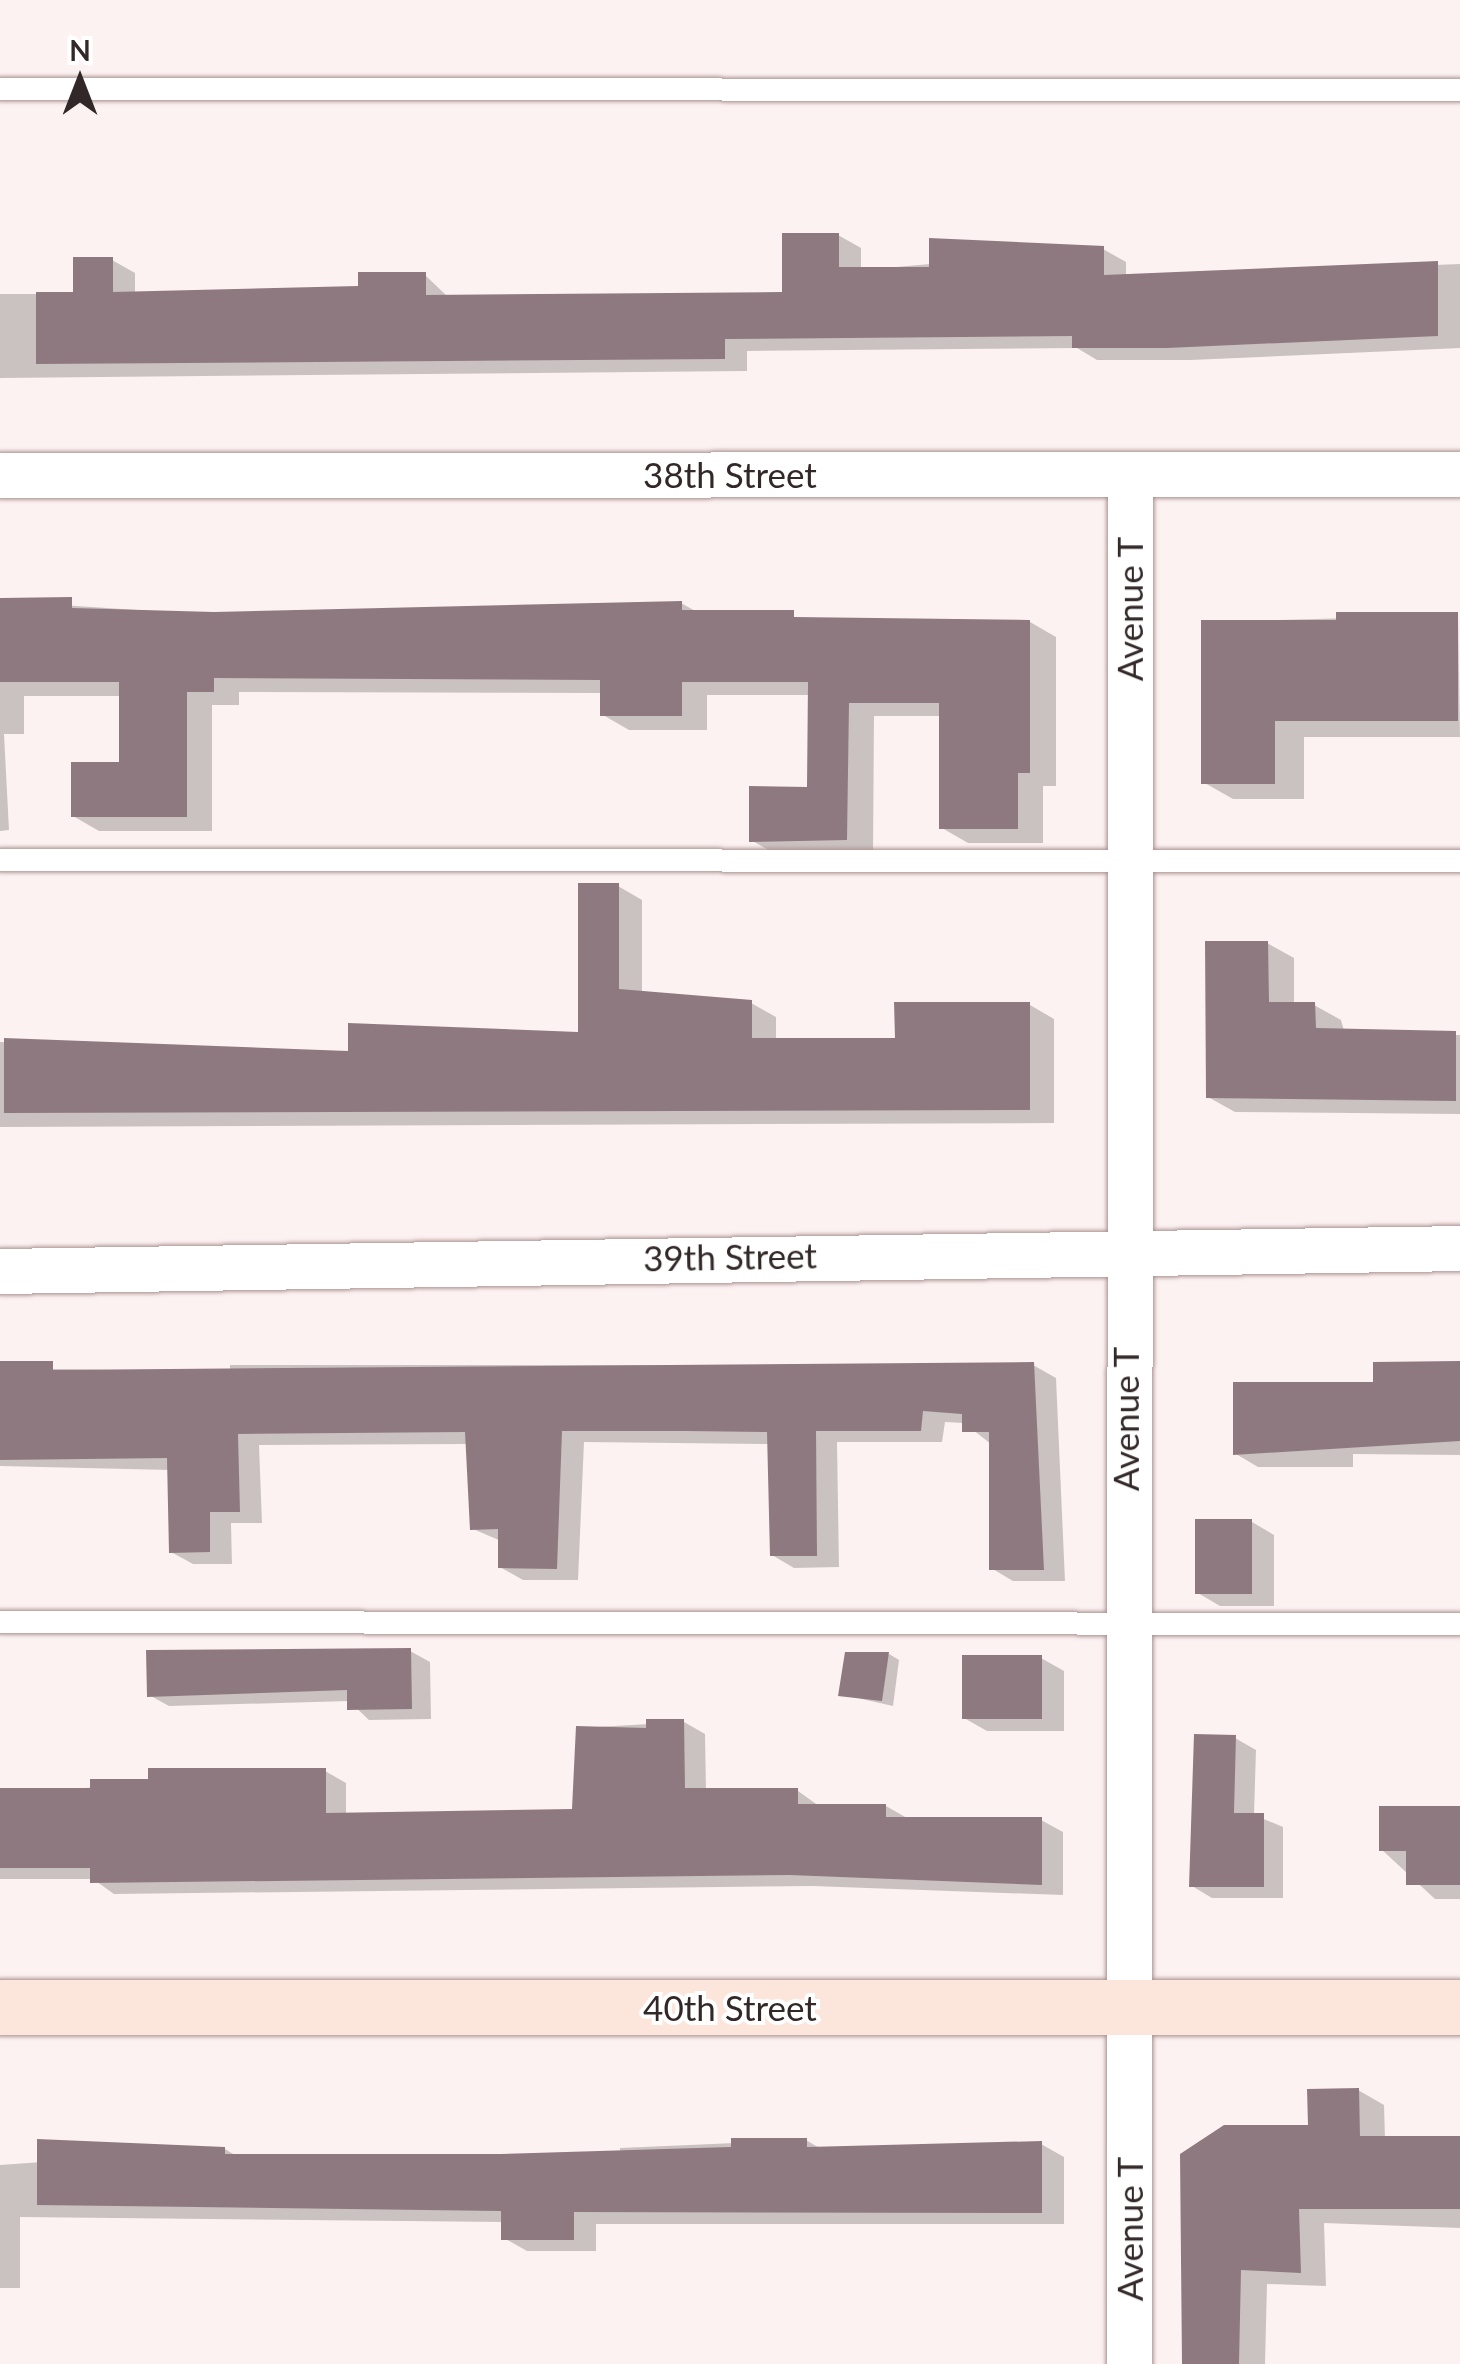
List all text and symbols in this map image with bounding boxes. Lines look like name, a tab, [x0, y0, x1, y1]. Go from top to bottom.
north arrow	[30, 30, 130, 130]
text: N	[69, 33, 91, 67]
street label: 38th Street	[643, 453, 817, 495]
street label: Avenue T	[1108, 536, 1150, 682]
street label: 39th Street	[643, 1233, 817, 1279]
street label: Avenue T	[1104, 1346, 1146, 1492]
street label: 40th Street	[643, 1986, 817, 2028]
street label: Avenue T	[1108, 2156, 1150, 2302]

